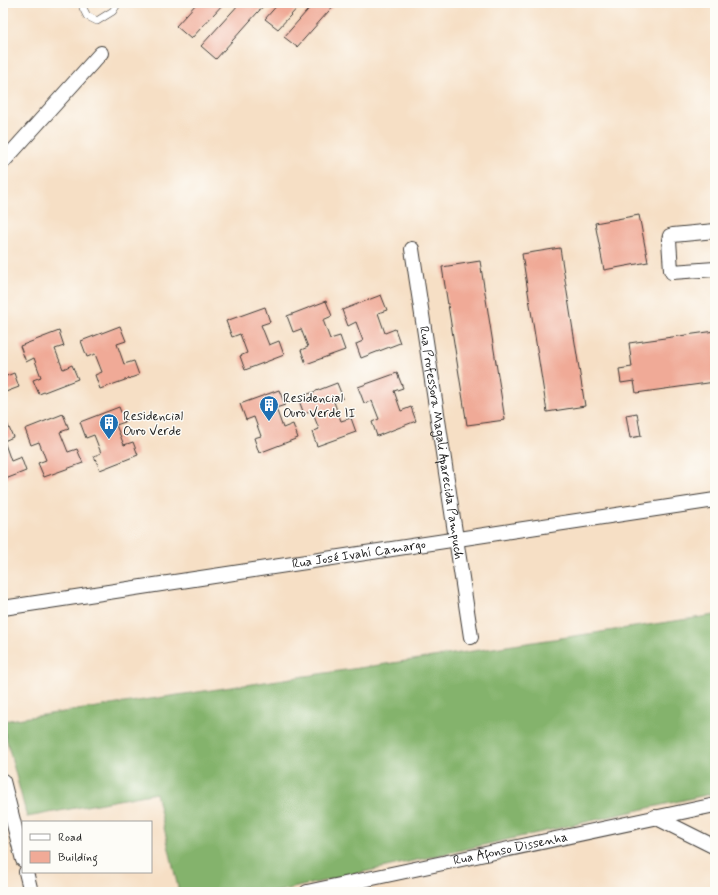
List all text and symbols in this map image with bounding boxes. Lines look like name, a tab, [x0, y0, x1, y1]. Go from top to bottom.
street label: Rua Professora Magali Aparecida Pampuch	[415, 325, 468, 561]
place label: Residencial Ouro Verde II	[283, 390, 355, 422]
building icon: Residencial Ouro Verde II	[258, 394, 280, 422]
place label: Residencial Ouro Verde	[123, 408, 184, 440]
building icon: Residencial Ouro Verde	[98, 412, 120, 440]
street label: Rua José Ivahí Camargo	[291, 535, 427, 573]
legend	[22, 821, 152, 873]
street label: Rua Afonso Dissenha	[452, 828, 569, 869]
text: Road	[58, 830, 82, 846]
text: Building	[58, 850, 98, 867]

